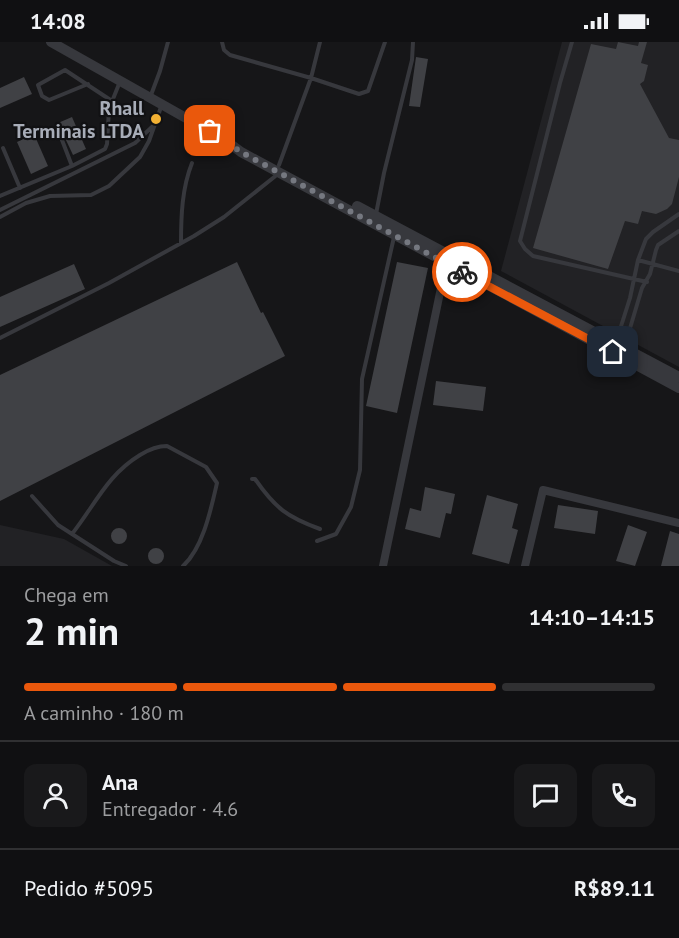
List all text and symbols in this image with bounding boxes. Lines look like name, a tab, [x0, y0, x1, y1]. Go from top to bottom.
text: 14:08	[30, 7, 86, 35]
place label: Rhall Terminais LTDA	[13, 95, 145, 144]
pin	[184, 105, 235, 156]
marker: Rhall Terminais LTDA	[149, 112, 163, 126]
icon: bag	[193, 114, 226, 147]
courier	[432, 242, 492, 302]
icon: bike	[446, 256, 479, 289]
pin	[587, 326, 638, 377]
icon: home	[596, 335, 629, 368]
text: Chega em	[24, 582, 109, 608]
text: 14:10–14:15	[529, 603, 655, 631]
text: 2 min	[24, 605, 119, 656]
text: A caminho · 180 m	[24, 700, 184, 726]
button: person	[24, 764, 87, 827]
button: chat	[514, 764, 577, 827]
button: phone	[592, 764, 655, 827]
text: Ana	[102, 768, 138, 796]
text: Entregador · 4.6	[102, 796, 238, 822]
text: Pedido #5095	[24, 874, 154, 902]
text: R$89.11	[574, 874, 655, 902]

